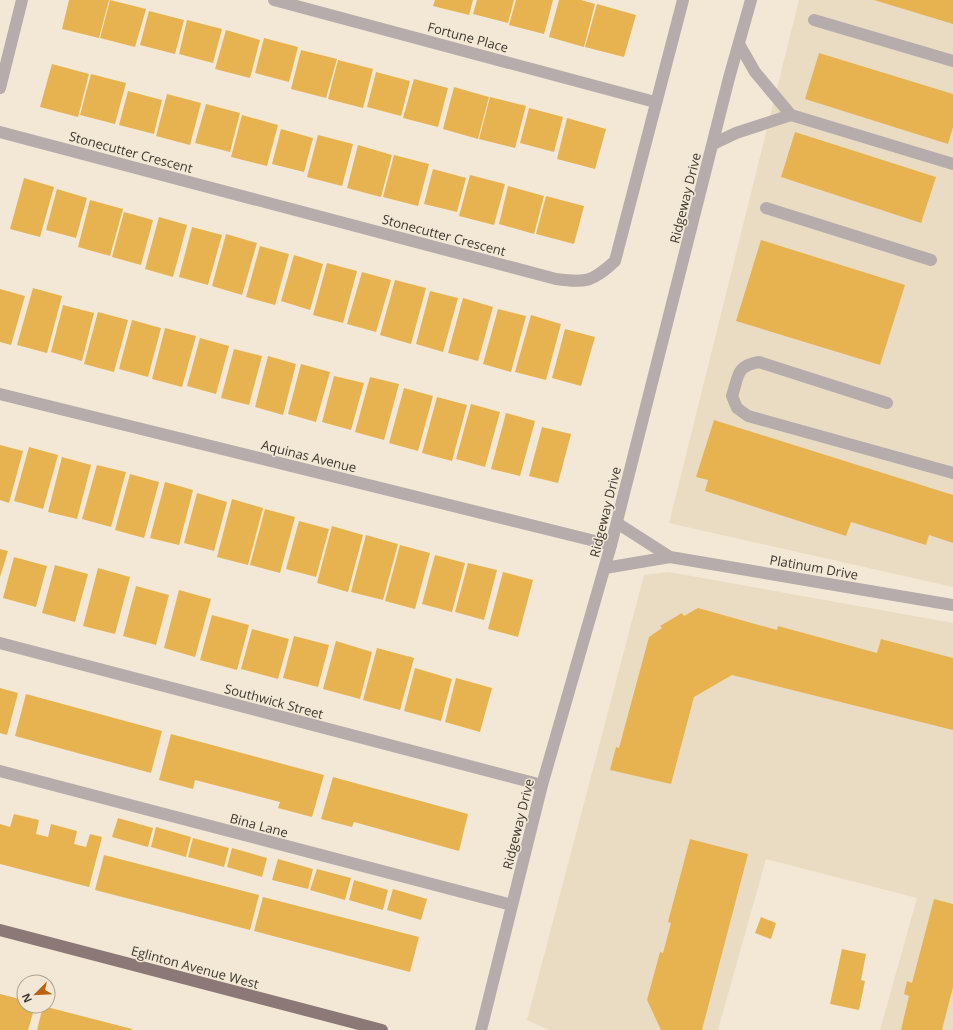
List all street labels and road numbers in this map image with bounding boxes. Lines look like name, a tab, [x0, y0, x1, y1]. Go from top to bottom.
street label: Fortune Place	[426, 18, 510, 56]
street label: Stonecutter Crescent	[67, 127, 195, 177]
street label: Ridgeway Drive	[665, 151, 705, 245]
street label: Stonecutter Crescent	[380, 210, 508, 260]
street label: Aquinas Avenue	[260, 435, 358, 477]
street label: Ridgeway Drive	[585, 465, 625, 559]
street label: Platinum Drive	[768, 550, 860, 584]
street label: Southwick Street	[223, 679, 326, 723]
street label: Ridgeway Drive	[498, 777, 538, 871]
street label: Bina Lane	[228, 809, 290, 841]
street label: Eglinton Avenue West	[129, 941, 261, 993]

